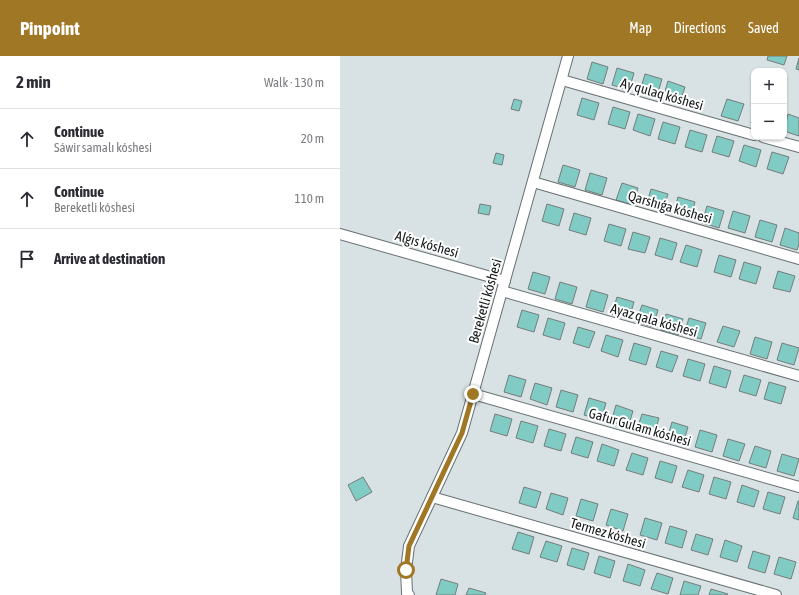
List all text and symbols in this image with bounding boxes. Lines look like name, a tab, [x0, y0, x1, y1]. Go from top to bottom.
text: Pinpoint	[20, 17, 80, 39]
text: Map	[629, 20, 652, 36]
text: Directions	[674, 20, 726, 36]
text: Saved	[748, 20, 779, 36]
map controls	[751, 68, 787, 140]
button: +	[751, 68, 787, 104]
text: 2 min	[16, 72, 51, 92]
text: Walk · 130 m	[264, 75, 324, 90]
street label: Ay qulaq kóshesi	[619, 75, 705, 113]
button: −	[751, 104, 787, 140]
text: Continue	[54, 123, 104, 140]
icon: ahead	[16, 128, 38, 150]
text: 20 m	[301, 131, 324, 146]
text: Sáwir samalı kóshesi	[54, 140, 152, 155]
text: Continue	[54, 183, 104, 200]
street label: Qarshıǵa kóshesi	[626, 187, 714, 227]
icon: ahead	[16, 188, 38, 210]
text: 110 m	[295, 191, 324, 206]
text: Bereketli kóshesi	[54, 200, 135, 215]
street label: Alǵıs kóshesi	[393, 227, 461, 261]
icon: arrive	[16, 248, 38, 270]
text: Arrive at destination	[54, 250, 165, 267]
street label: Bereketli kóshesi	[465, 257, 505, 345]
street label: Ayaz qala kóshesi	[609, 300, 699, 340]
route end	[464, 385, 482, 403]
street label: Gafur Gulam kóshesi	[587, 405, 693, 449]
street label: Termez kóshesi	[568, 515, 648, 551]
route start	[397, 561, 415, 579]

